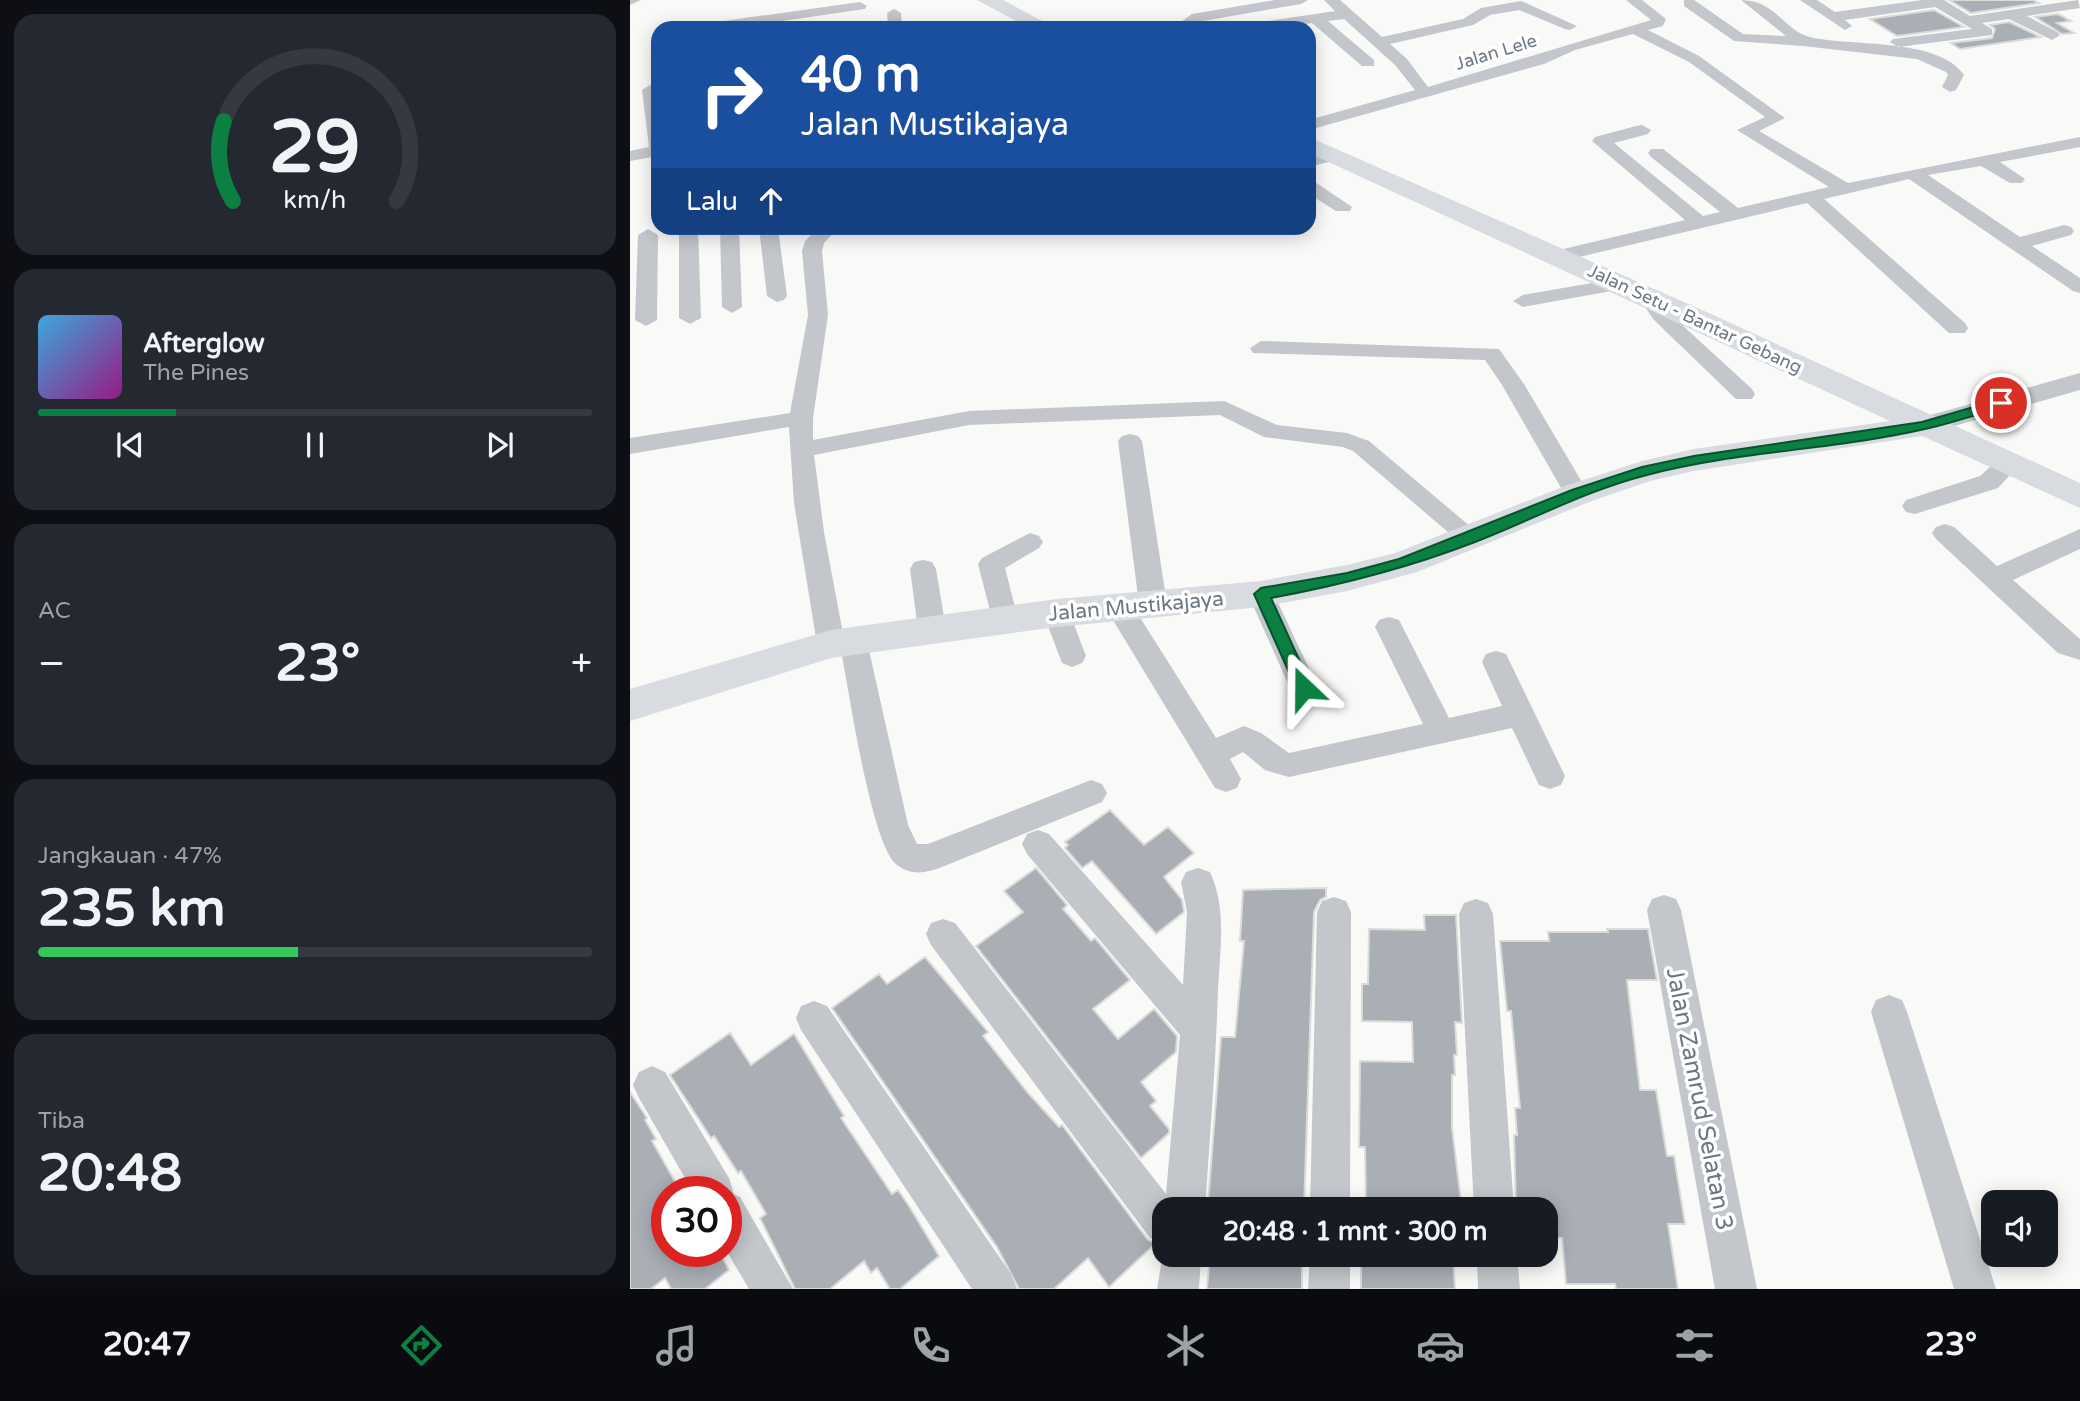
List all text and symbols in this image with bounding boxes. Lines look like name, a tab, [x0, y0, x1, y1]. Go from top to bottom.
street label: Jalan Lele	[1453, 29, 1539, 75]
text: 40 m	[801, 46, 920, 105]
icon: right	[686, 49, 777, 140]
text: 29	[269, 104, 361, 192]
text: Jalan Mustikajaya	[801, 106, 1069, 144]
icon: ahead	[752, 182, 790, 220]
text: km/h	[284, 184, 346, 214]
text: Lalu	[686, 186, 738, 217]
street label: Jalan Setu - Bantar Gebang	[1584, 260, 1806, 378]
text: Afterglow	[143, 328, 265, 359]
text: The Pines	[143, 359, 249, 387]
pin	[1971, 373, 2031, 433]
icon: arrive	[1982, 384, 2020, 422]
icon: previous	[111, 426, 149, 464]
icon: pause	[296, 426, 334, 464]
icon: next	[481, 426, 519, 464]
street label: Jalan Mustikajaya	[1047, 586, 1225, 627]
text: AC	[38, 597, 71, 625]
text: 23°	[275, 632, 360, 695]
text: −	[38, 641, 65, 687]
text: +	[571, 641, 592, 687]
position arrow	[1267, 651, 1341, 725]
text: Jangkauan · 47%	[38, 842, 222, 870]
text: 235 km	[38, 877, 226, 940]
street label: Jalan Zamrud Selatan 3	[1660, 965, 1739, 1233]
text: Tiba	[38, 1107, 85, 1135]
text: 20:48	[38, 1142, 182, 1205]
speed limit sign: 30	[651, 1176, 742, 1267]
map controls	[1981, 1190, 2058, 1267]
button: sound	[1981, 1190, 2058, 1267]
text: 20:48 · 1 mnt · 300 m	[1223, 1216, 1487, 1247]
icon: directions	[397, 1321, 446, 1370]
icon: music	[652, 1321, 701, 1370]
icon: phone	[906, 1321, 955, 1370]
icon: climate	[1161, 1321, 1210, 1370]
icon: car	[1416, 1321, 1465, 1370]
icon: filters	[1670, 1321, 1719, 1370]
text: 20:47	[103, 1326, 192, 1364]
text: 23°	[1925, 1326, 1977, 1364]

